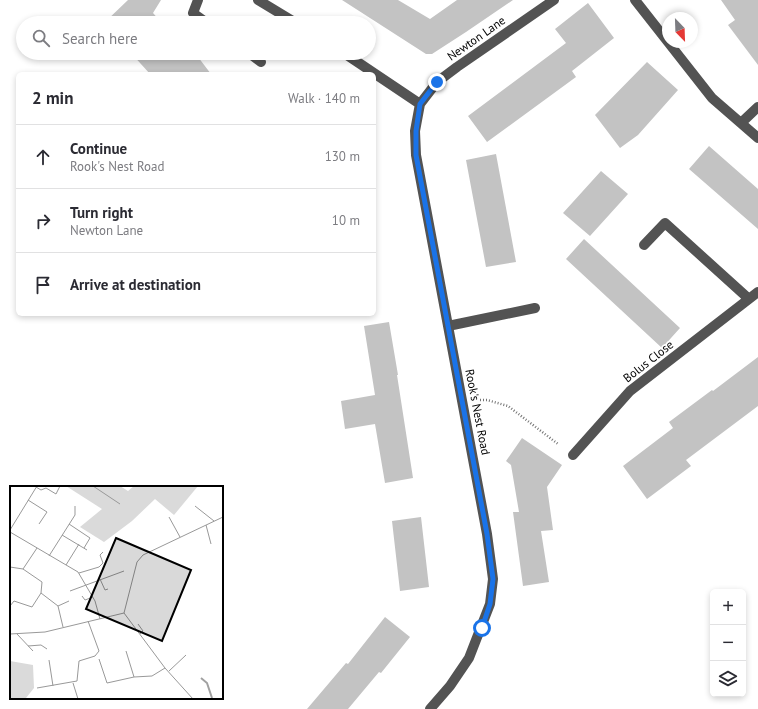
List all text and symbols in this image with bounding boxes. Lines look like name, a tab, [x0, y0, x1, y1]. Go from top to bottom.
street label: Newton Lane	[444, 12, 508, 64]
north arrow	[662, 12, 698, 48]
search box	[16, 16, 376, 60]
icon: search	[30, 27, 52, 49]
text: Search here	[62, 29, 138, 48]
route end	[428, 73, 446, 91]
text: 2 min	[32, 87, 73, 109]
text: Walk · 140 m	[288, 90, 360, 107]
text: Continue	[70, 139, 127, 158]
icon: ahead	[32, 146, 54, 168]
text: 130 m	[325, 148, 360, 165]
text: Rook's Nest Road	[70, 158, 164, 175]
text: Turn right	[70, 203, 133, 222]
icon: right	[32, 210, 54, 232]
text: 10 m	[332, 212, 360, 229]
text: Newton Lane	[70, 222, 143, 239]
icon: arrive	[32, 274, 54, 296]
text: Arrive at destination	[70, 275, 201, 294]
street label: Bolus Close	[620, 337, 676, 385]
street label: Rook's Nest Road	[462, 368, 494, 456]
inset map	[10, 486, 223, 699]
map controls	[710, 589, 746, 697]
button: +	[710, 589, 746, 625]
route start	[473, 619, 491, 637]
button: −	[710, 625, 746, 661]
button: layers	[710, 661, 746, 697]

